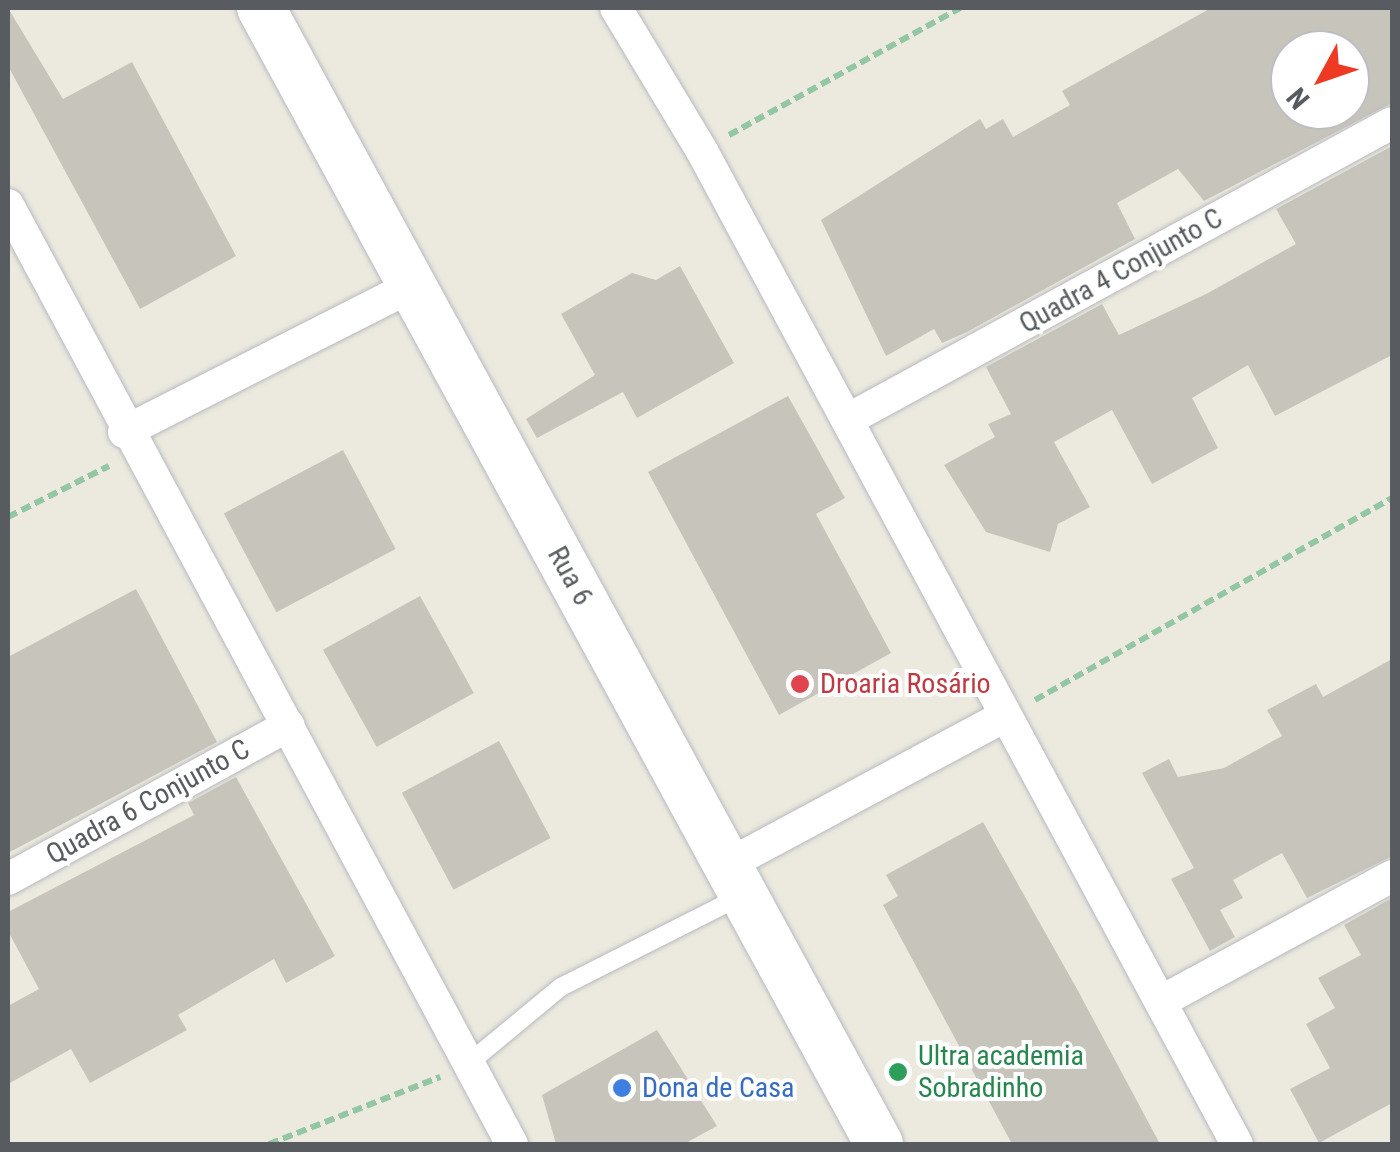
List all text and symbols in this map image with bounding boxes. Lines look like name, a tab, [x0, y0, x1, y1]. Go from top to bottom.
north arrow	[1270, 30, 1370, 130]
text: N	[1280, 81, 1316, 115]
street label: Quadra 4 Conjunto C	[1014, 201, 1228, 341]
street label: Rua 6	[540, 541, 600, 611]
place label: Droaria Rosário	[820, 667, 991, 701]
marker: Droaria Rosário	[789, 673, 811, 695]
street label: Quadra 6 Conjunto C	[41, 732, 255, 872]
place label: Ultra academia Sobradinho	[918, 1039, 1084, 1105]
marker: Ultra academia Sobradinho	[887, 1061, 909, 1083]
place label: Dona de Casa	[642, 1071, 794, 1105]
marker: Dona de Casa	[611, 1077, 633, 1099]

